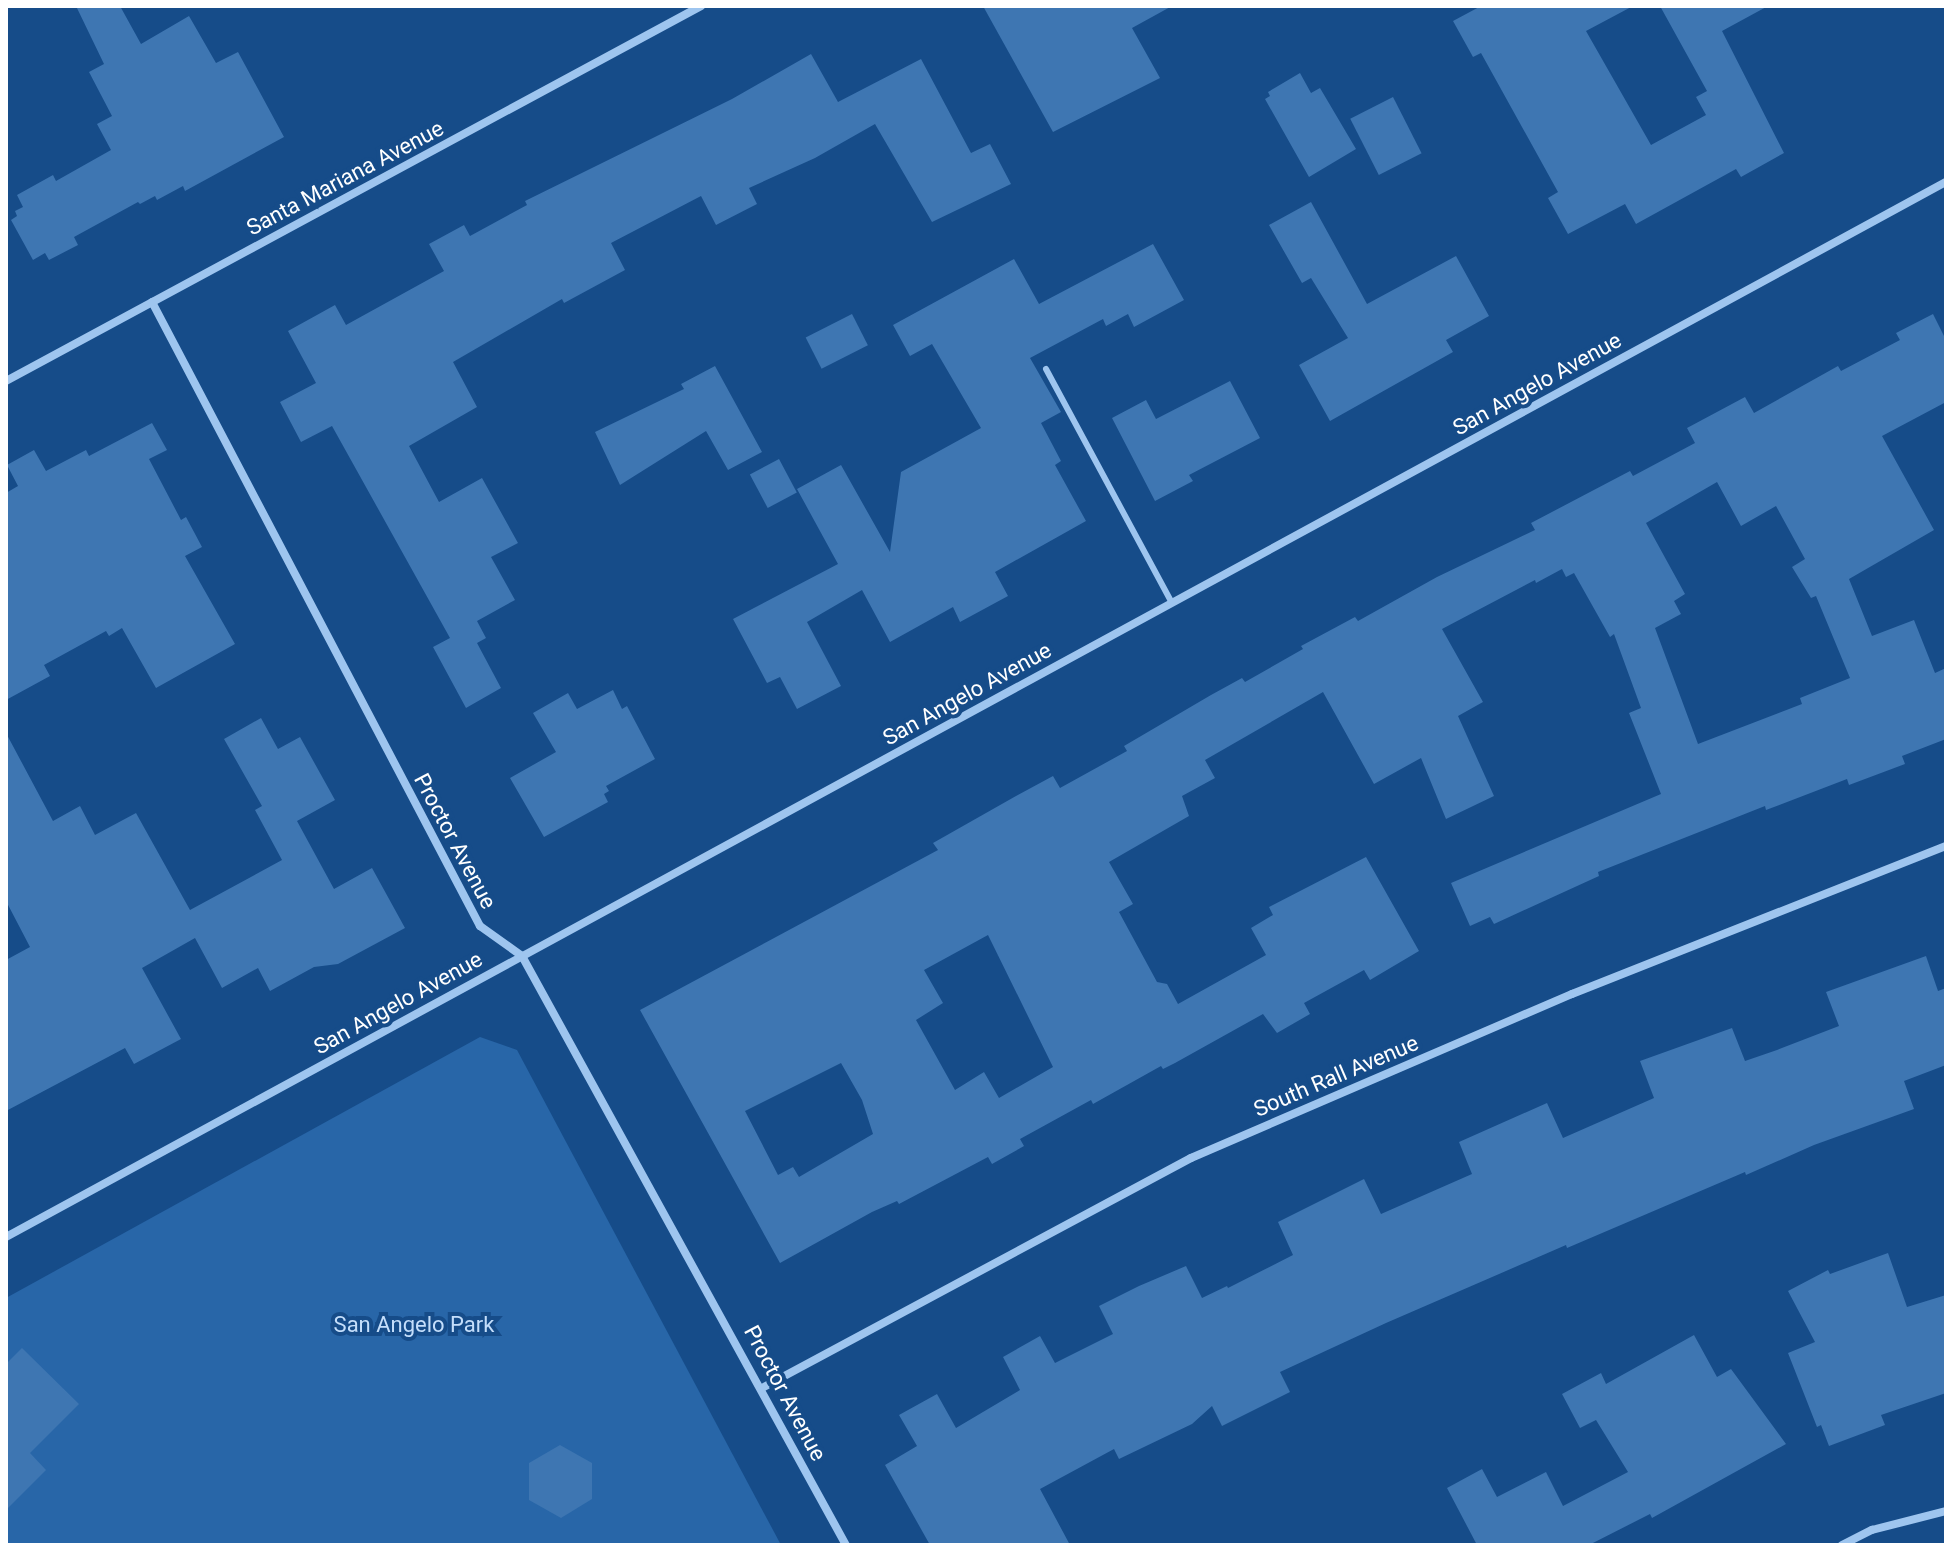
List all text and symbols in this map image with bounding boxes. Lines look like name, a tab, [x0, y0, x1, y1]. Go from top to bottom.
street label: Santa Mariana Avenue	[242, 115, 448, 241]
street label: San Angelo Avenue	[1448, 327, 1626, 441]
street label: San Angelo Avenue	[878, 637, 1056, 751]
street label: Proctor Avenue	[408, 769, 502, 913]
street label: San Angelo Avenue	[309, 946, 487, 1060]
street label: South Rall Avenue	[1250, 1029, 1422, 1123]
park label: San Angelo Park	[334, 1312, 494, 1338]
street label: Proctor Avenue	[738, 1321, 832, 1465]

